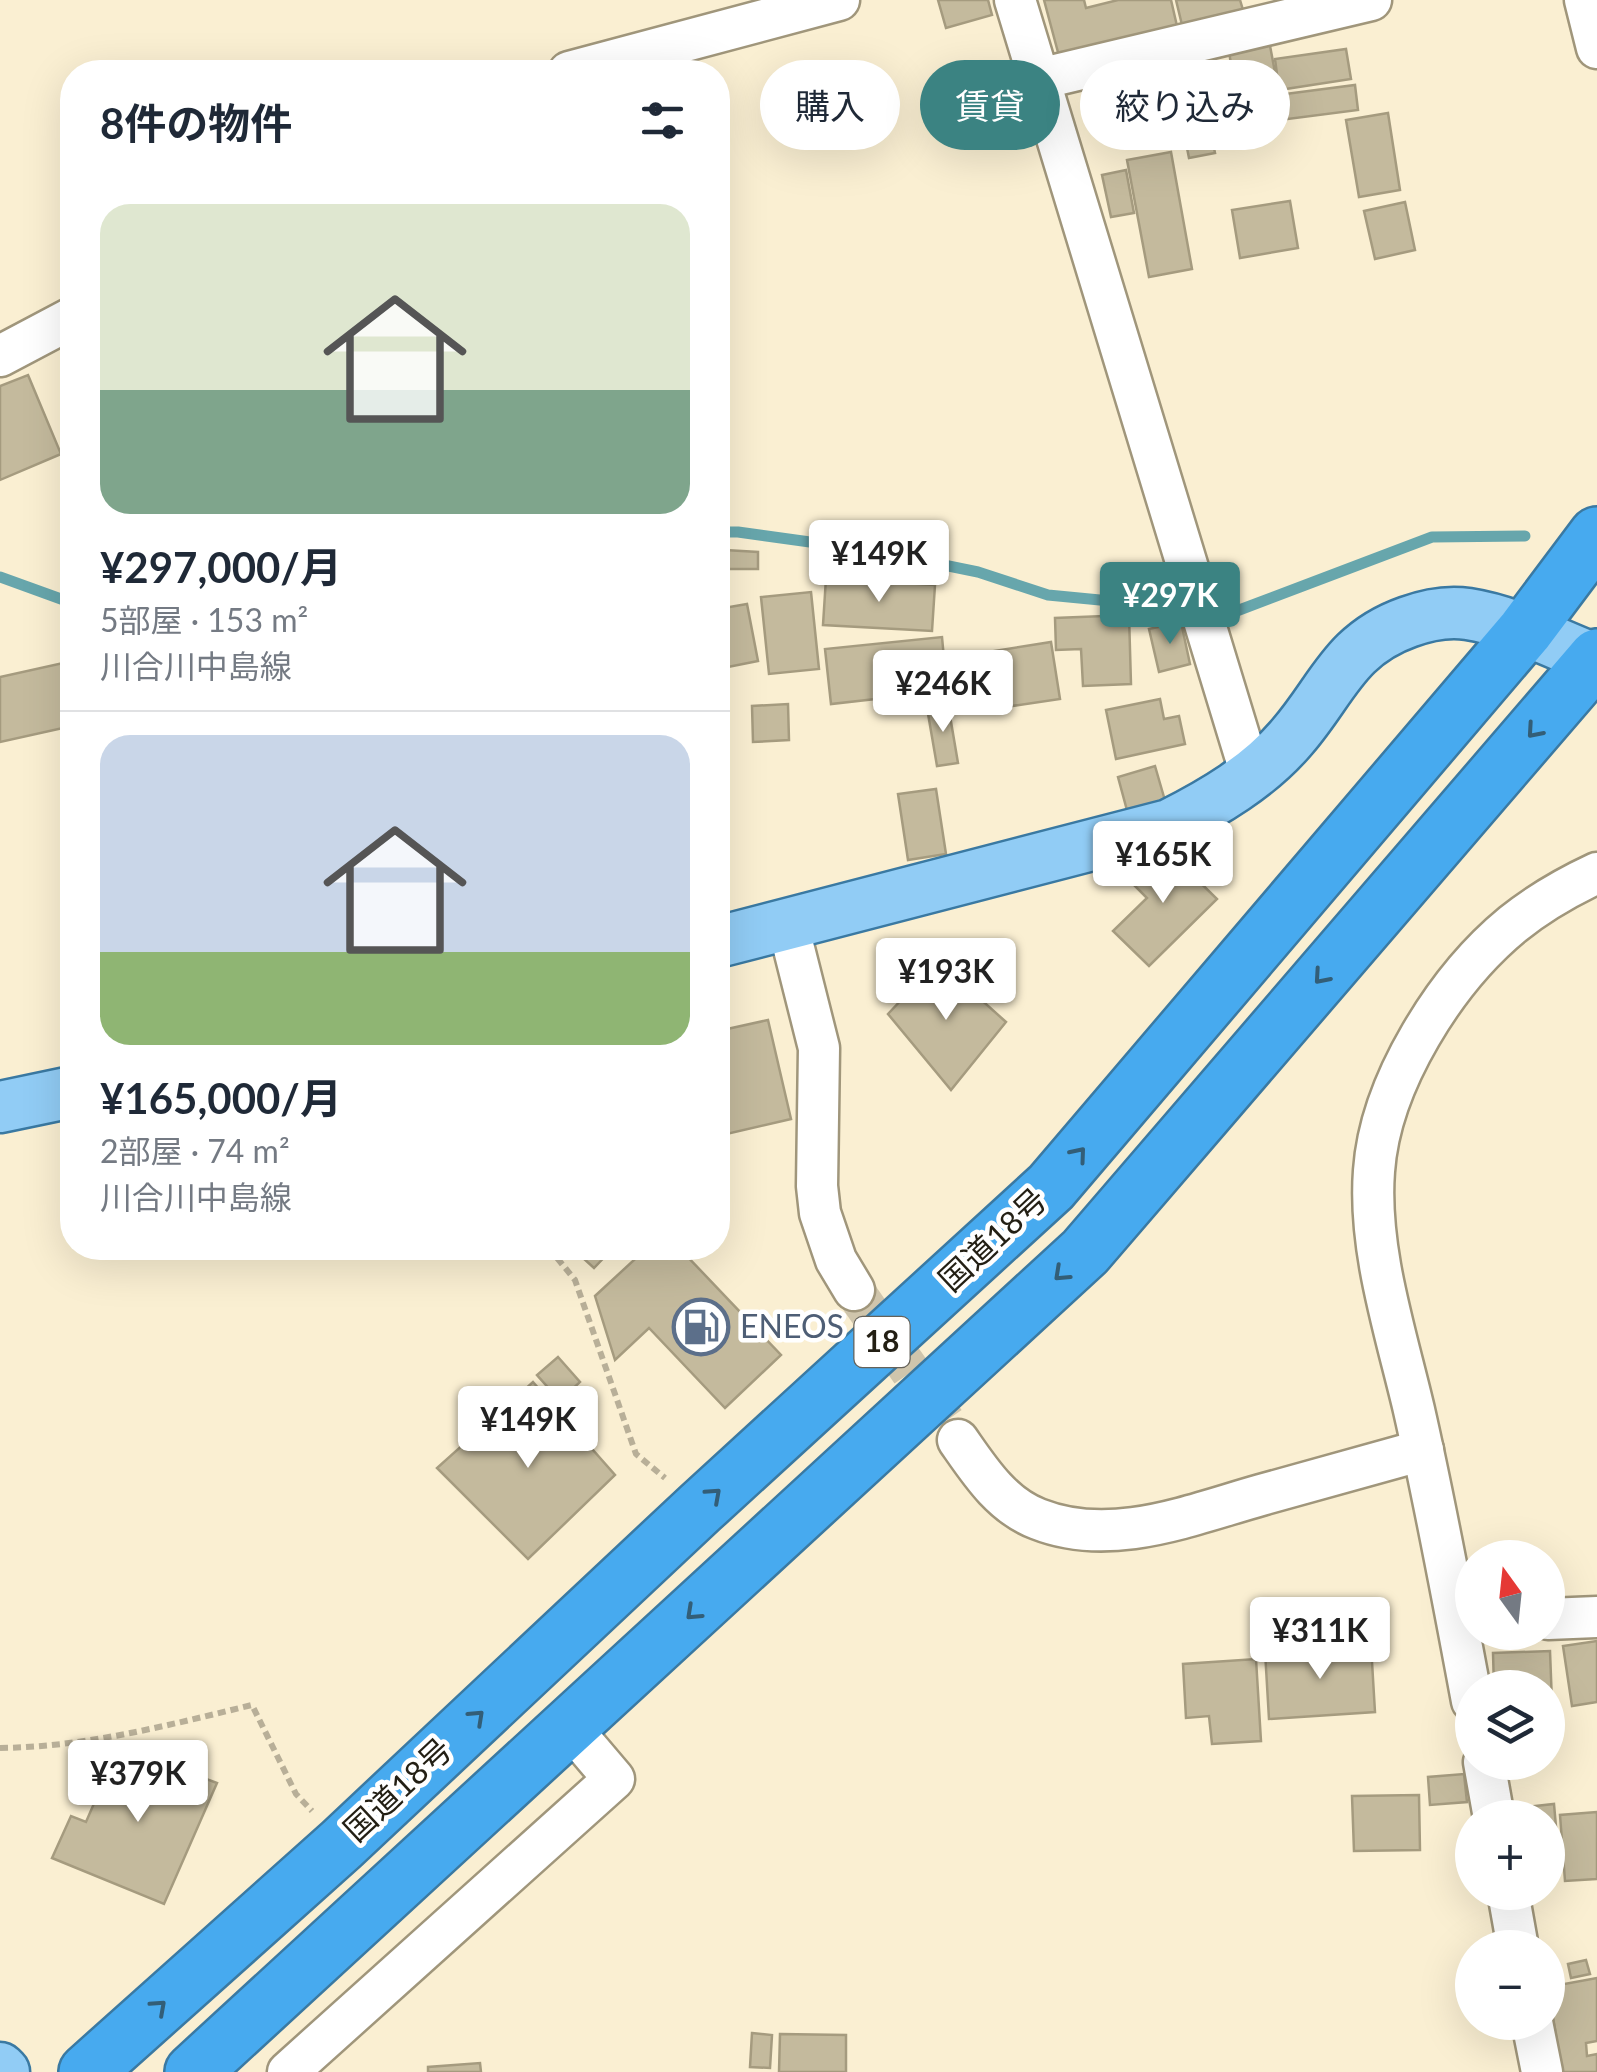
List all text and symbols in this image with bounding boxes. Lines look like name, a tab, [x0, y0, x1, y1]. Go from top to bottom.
chip: 購入	[760, 60, 900, 150]
chip: 賃貸	[920, 60, 1060, 150]
chip: 絞り込み	[1080, 60, 1290, 150]
icon: filters	[635, 93, 690, 148]
text: 8件の物件	[100, 98, 292, 148]
icon: home	[305, 269, 485, 449]
pin: ¥149K	[809, 520, 949, 605]
text: ¥149K	[831, 533, 927, 572]
text: ¥297,000/月	[100, 542, 342, 592]
pin: ¥297K	[1100, 562, 1240, 647]
text: ¥297K	[1122, 575, 1218, 614]
text: 5部屋 · 153 m²	[100, 600, 308, 639]
text: 川合川中島線	[100, 646, 292, 685]
pin: ¥246K	[873, 650, 1013, 735]
text: ¥246K	[895, 663, 991, 702]
one-way arrow	[1527, 719, 1545, 738]
icon: home	[305, 800, 485, 980]
pin: ¥165K	[1093, 821, 1233, 906]
text: ¥165K	[1115, 834, 1211, 873]
pin: ¥193K	[876, 938, 1016, 1023]
text: ¥193K	[898, 951, 994, 990]
one-way arrow	[1315, 965, 1333, 984]
text: ¥165,000/月	[100, 1073, 342, 1123]
text: 2部屋 · 74 m²	[100, 1131, 290, 1170]
one-way arrow	[1068, 1147, 1086, 1166]
text: 川合川中島線	[100, 1177, 292, 1216]
street label: 国道18号	[930, 1179, 1054, 1299]
one-way arrow	[1054, 1262, 1073, 1280]
fuel station icon: ENEOS	[671, 1297, 731, 1357]
place label: ENEOS	[740, 1306, 844, 1345]
road number: 18	[854, 1317, 910, 1367]
pin: ¥149K	[458, 1386, 598, 1471]
text: ¥149K	[480, 1399, 576, 1438]
one-way arrow	[702, 1489, 721, 1507]
north arrow	[1455, 1540, 1565, 1650]
map controls	[1455, 1540, 1565, 2040]
pin: ¥311K	[1250, 1597, 1390, 1682]
one-way arrow	[686, 1601, 705, 1619]
text: ¥311K	[1272, 1610, 1368, 1649]
button: layers	[1455, 1670, 1565, 1780]
one-way arrow	[465, 1711, 484, 1729]
street label: 国道18号	[335, 1729, 459, 1849]
pin: ¥379K	[68, 1740, 208, 1825]
text: ¥379K	[90, 1753, 186, 1792]
button: +	[1455, 1800, 1565, 1910]
button: −	[1455, 1930, 1565, 2040]
one-way arrow	[147, 2001, 166, 2019]

